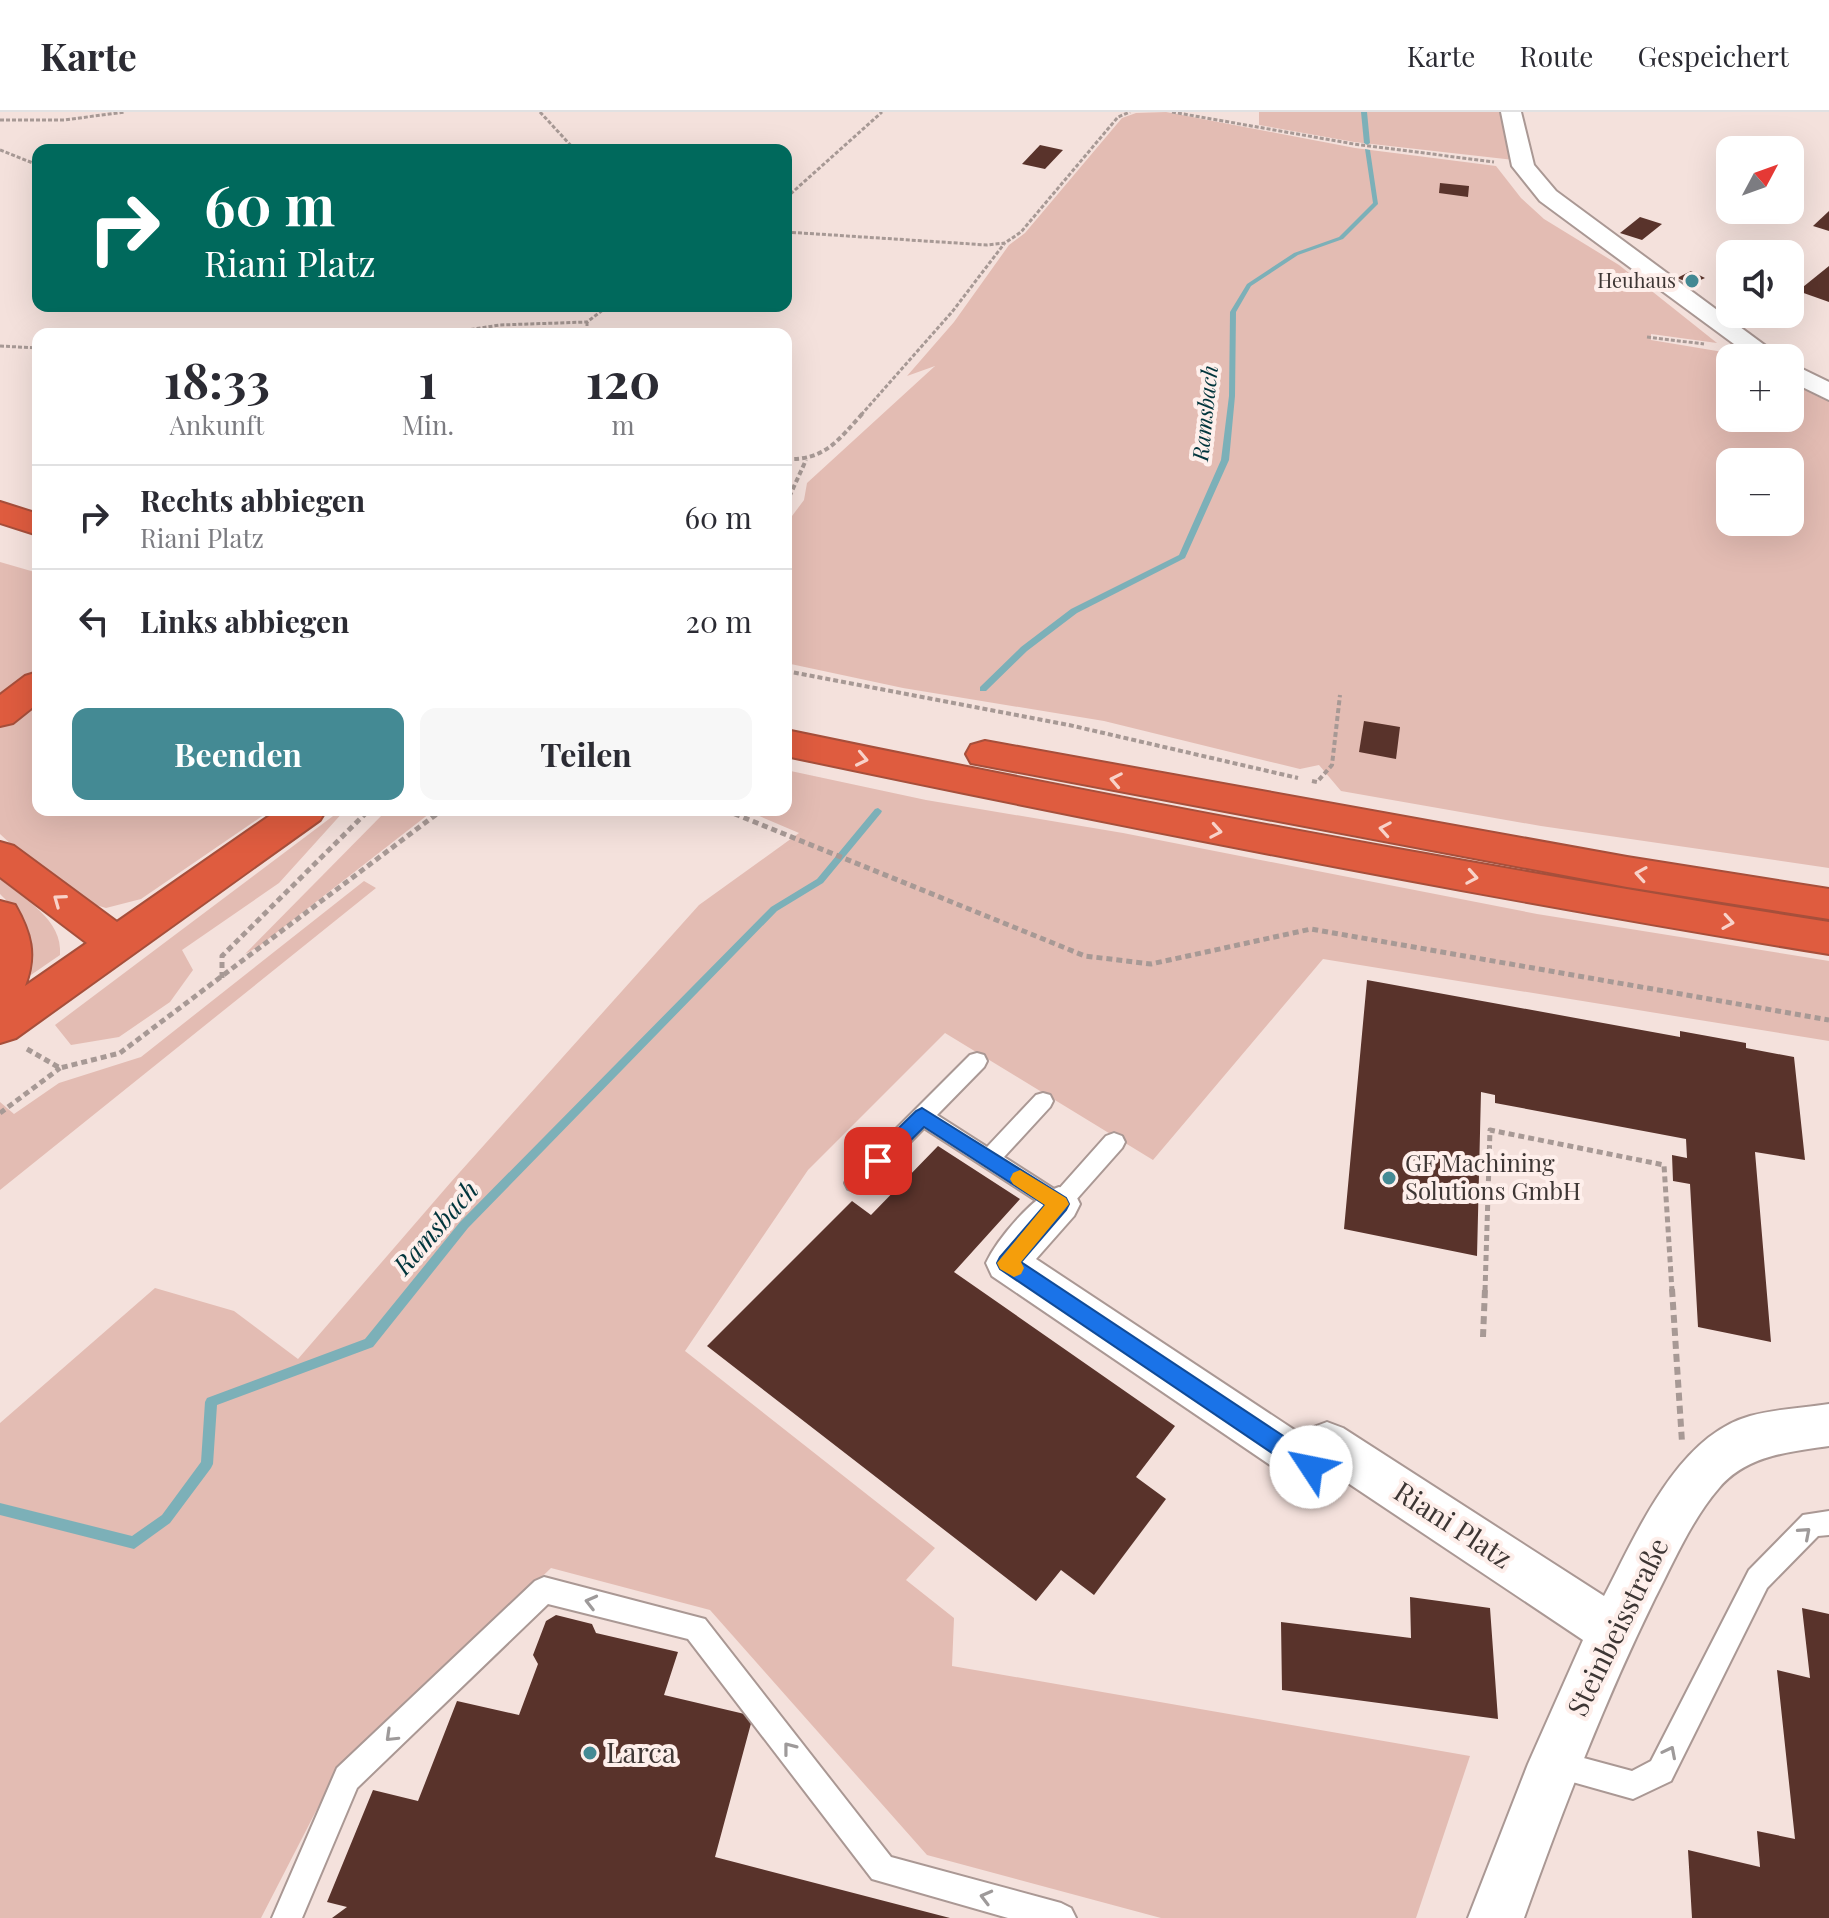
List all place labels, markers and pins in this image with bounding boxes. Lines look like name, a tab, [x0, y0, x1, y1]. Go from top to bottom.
place label: Heuhaus	[1597, 266, 1676, 293]
marker: Heuhaus	[1683, 272, 1701, 290]
pin	[844, 1127, 912, 1195]
place label: GF Machining Solutions GmbH	[1405, 1146, 1581, 1206]
marker: GF Machining Solutions GmbH	[1380, 1169, 1398, 1187]
place label: Larca	[606, 1733, 676, 1770]
marker: Larca	[581, 1744, 599, 1762]

